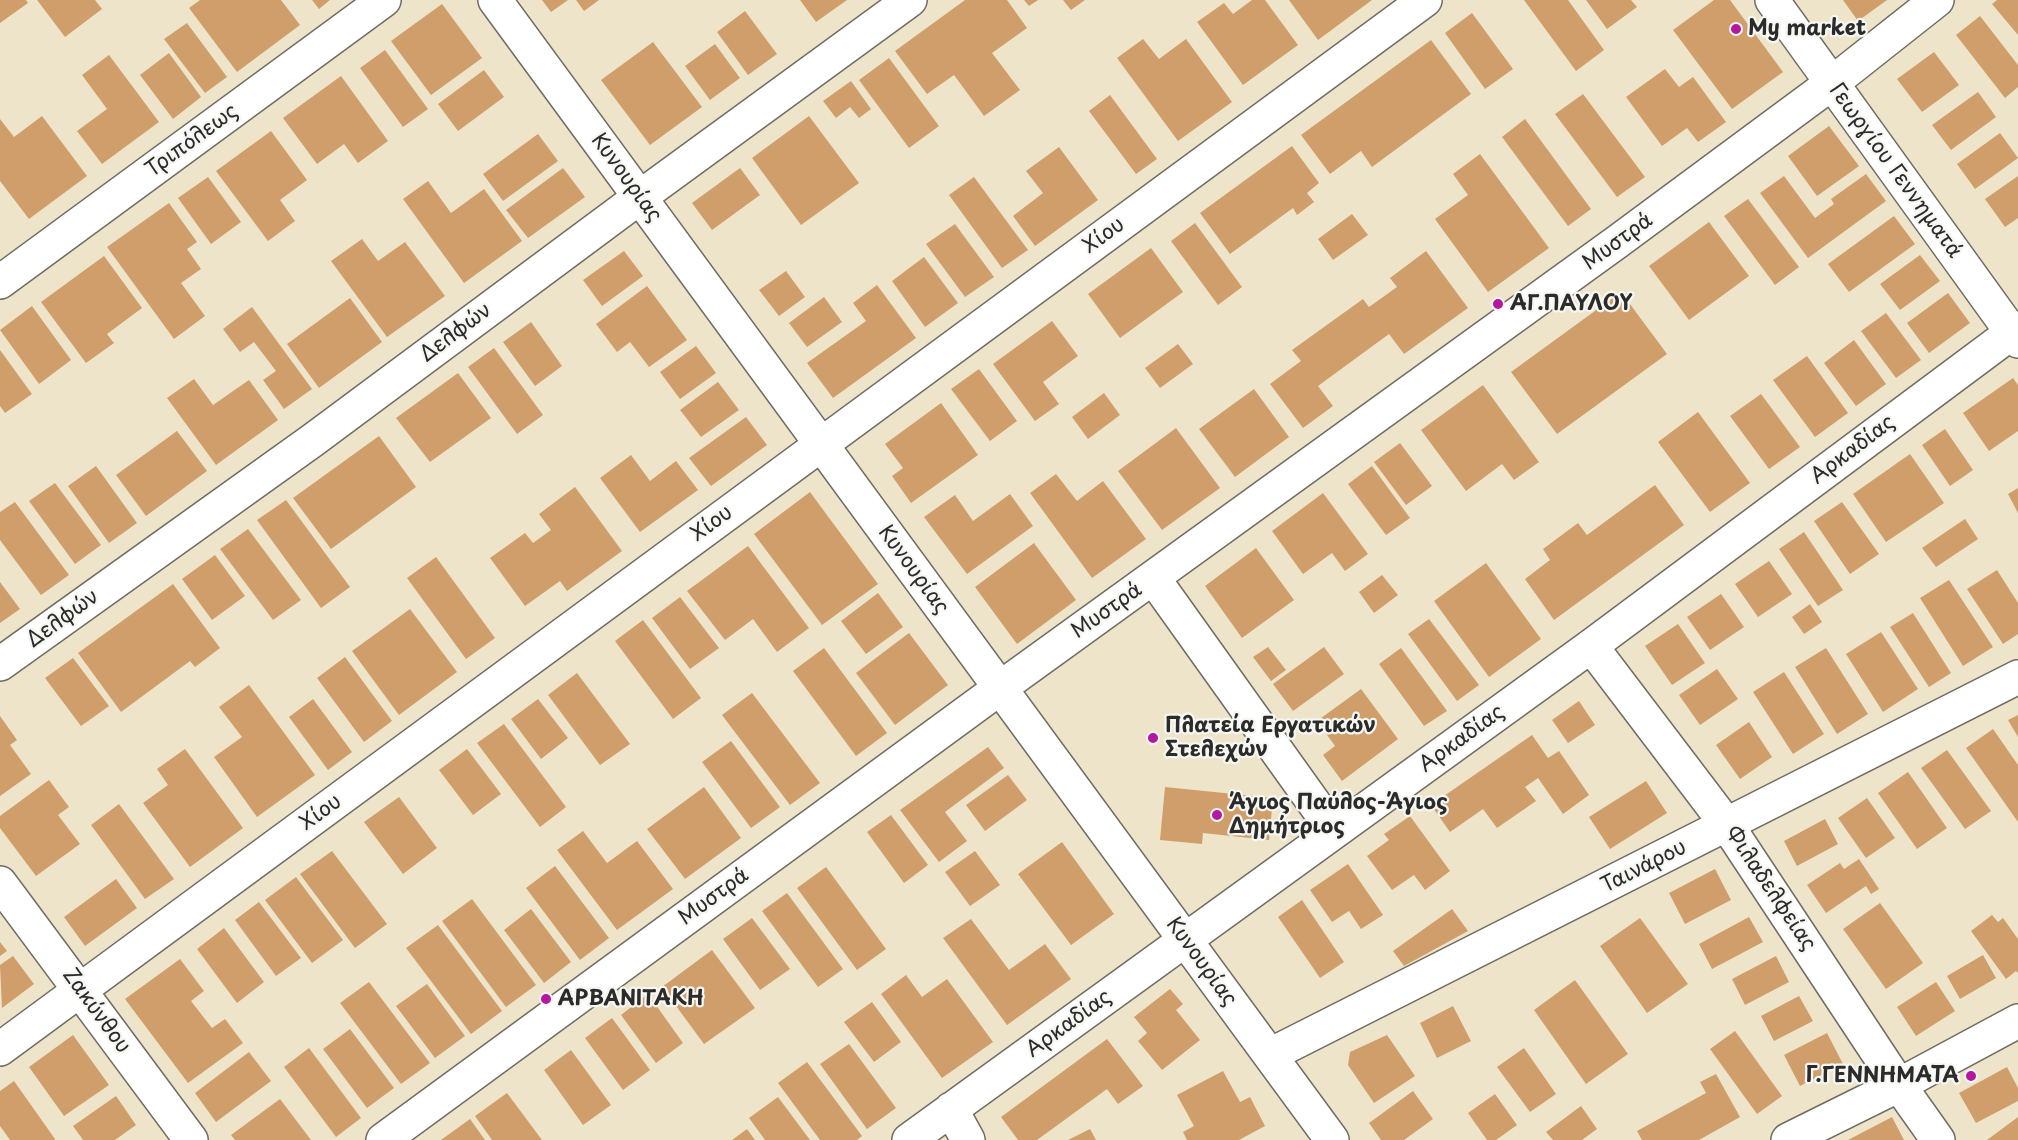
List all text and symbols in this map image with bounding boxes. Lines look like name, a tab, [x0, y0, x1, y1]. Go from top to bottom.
place label: My market	[1748, 16, 1866, 42]
marker: My market	[1729, 22, 1743, 36]
street label: Γεωργίου Γεννηματά	[1823, 79, 1967, 263]
street label: Τριπόλεως	[141, 99, 243, 183]
street label: Κυνουρίας	[585, 129, 667, 227]
street label: Μυστρά	[1578, 208, 1658, 276]
street label: Χίου	[1078, 212, 1130, 260]
place label: ΑΓ.ΠΑΥΛΟΥ	[1510, 291, 1632, 317]
marker: ΑΓ.ΠΑΥΛΟΥ	[1491, 297, 1505, 311]
street label: Δελφών	[415, 298, 497, 368]
street label: Αρκαδίας	[1806, 410, 1900, 490]
street label: Χίου	[686, 500, 738, 548]
street label: Κυνουρίας	[872, 521, 954, 619]
street label: Μυστρά	[1067, 578, 1147, 644]
street label: Δελφών	[22, 584, 104, 654]
street label: Αρκαδίας	[1415, 700, 1509, 778]
place label: Πλατεία Εργατικών Στελεχών	[1165, 713, 1376, 763]
marker: Πλατεία Εργατικών Στελεχών	[1146, 731, 1160, 745]
street label: Χίου	[295, 789, 347, 837]
place label: Άγιος Παύλος-Άγιος Δημήτριος	[1229, 790, 1447, 840]
marker: Άγιος Παύλος-Άγιος Δημήτριος	[1210, 808, 1224, 822]
street label: Φιλαδελφείας	[1719, 822, 1821, 956]
street label: Ταινάρου	[1597, 835, 1691, 899]
street label: Μυστρά	[674, 863, 754, 931]
street label: Κυνουρίας	[1160, 913, 1242, 1011]
street label: Ζακύνθου	[57, 964, 135, 1058]
street label: Αρκαδίας	[1022, 985, 1116, 1063]
place label: ΑΡΒΑΝΙΤΑΚΗ	[558, 986, 704, 1012]
marker: ΑΡΒΑΝΙΤΑΚΗ	[539, 992, 553, 1006]
place label: Γ.ΓΕΝΝΗΜΑΤΑ	[1806, 1063, 1959, 1089]
marker: Γ.ΓΕΝΝΗΜΑΤΑ	[1964, 1069, 1978, 1083]

